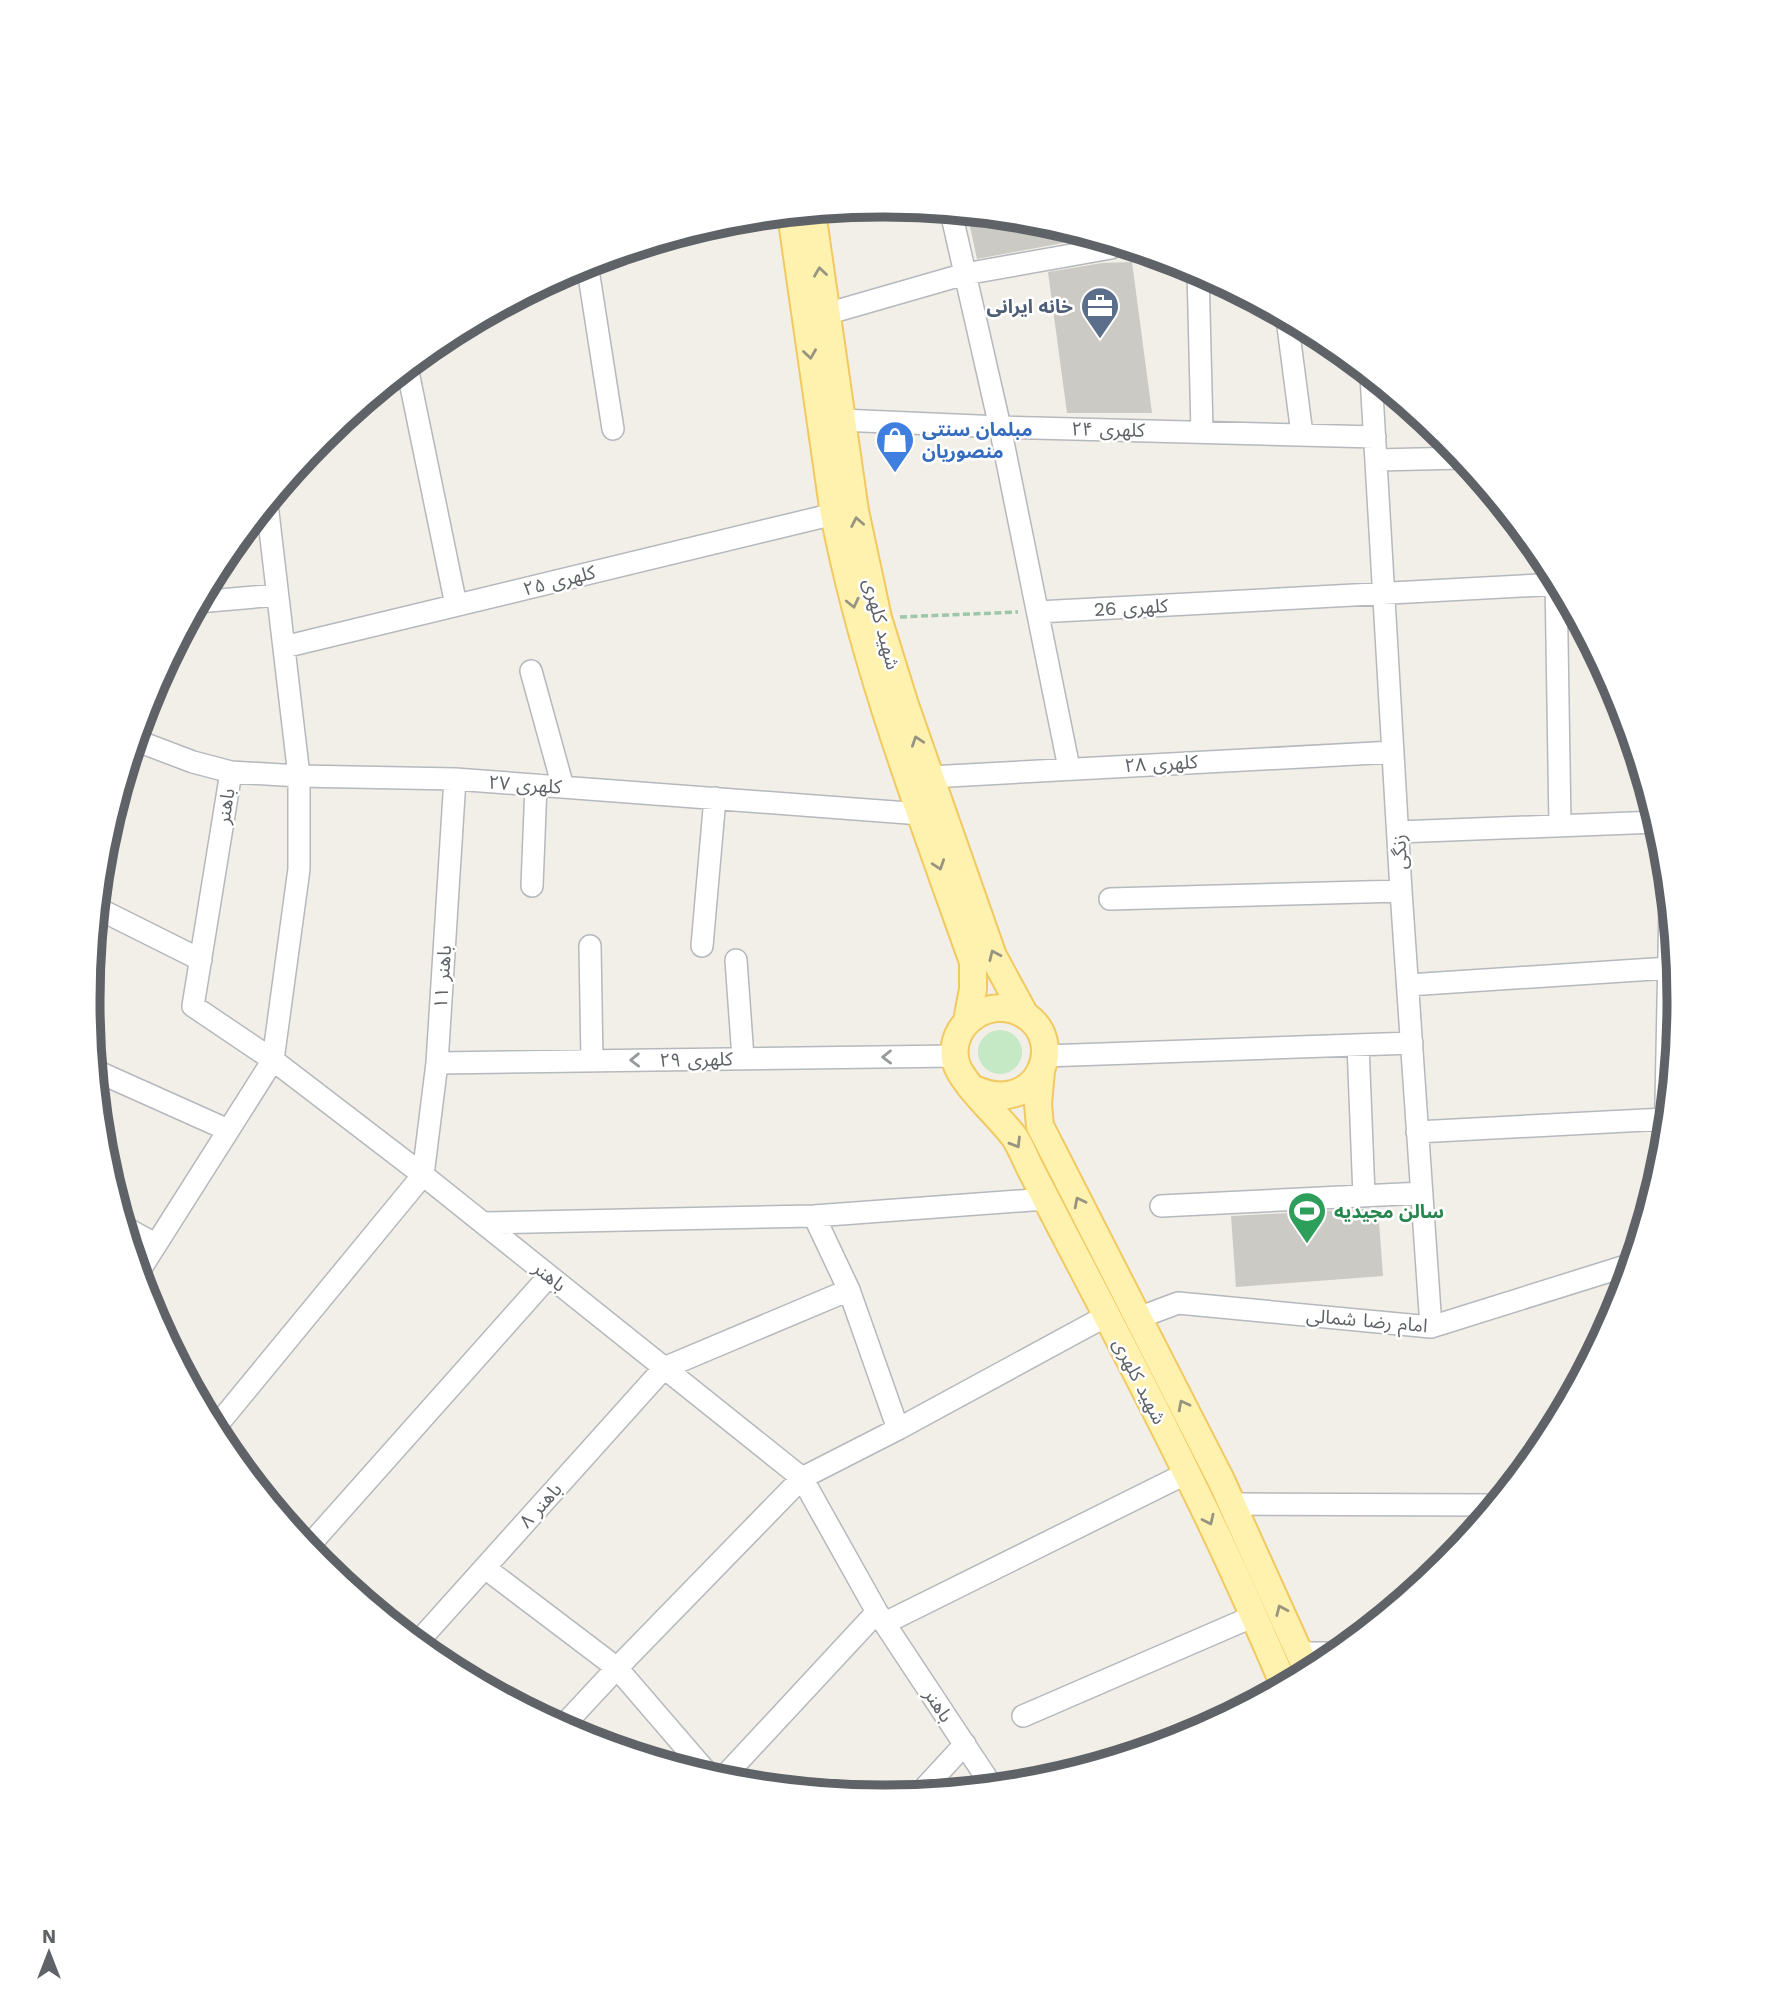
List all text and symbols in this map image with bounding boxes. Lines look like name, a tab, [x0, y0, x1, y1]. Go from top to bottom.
one-way arrow	[813, 266, 828, 278]
office icon: خانه ایرانی	[1079, 285, 1121, 340]
place label: خانه ایرانی	[986, 295, 1073, 318]
one-way arrow	[803, 349, 818, 360]
street label: کلهری ۲۴	[1071, 417, 1146, 442]
place label: مبلمان سنتی منصوریان	[922, 418, 1033, 463]
shop icon: مبلمان سنتی منصوریان	[874, 419, 916, 474]
one-way arrow	[850, 516, 865, 528]
street label: کلهری ۲۵	[521, 560, 599, 601]
street label: شهید کلهری	[858, 576, 905, 672]
street label: کلهری 26	[1093, 594, 1170, 621]
one-way arrow	[844, 597, 859, 609]
one-way arrow	[912, 735, 926, 747]
street label: کلهری ۲۸	[1124, 750, 1199, 777]
street label: کلهری ۲۷	[488, 770, 564, 799]
street label: باهنر	[211, 787, 240, 826]
street label: زنگی	[1387, 834, 1412, 870]
one-way arrow	[931, 859, 945, 871]
street label: باهنر ۱۱	[429, 944, 456, 1010]
one-way arrow	[988, 950, 1002, 962]
street label: کلهری ۲۹	[659, 1047, 734, 1072]
one-way arrow	[881, 1049, 892, 1065]
one-way arrow	[629, 1052, 640, 1068]
one-way arrow	[1008, 1135, 1021, 1148]
sports icon: سالن مجیدیه	[1286, 1190, 1328, 1245]
one-way arrow	[1073, 1197, 1087, 1209]
place label: سالن مجیدیه	[1334, 1200, 1444, 1223]
street label: باهنر	[528, 1256, 571, 1297]
street label: امام رضا شمالی	[1305, 1304, 1429, 1340]
street label: شهید کلهری	[1108, 1334, 1171, 1428]
one-way arrow	[1177, 1399, 1191, 1412]
street label: باهنر ۸	[514, 1478, 567, 1533]
one-way arrow	[1201, 1513, 1215, 1525]
one-way arrow	[1275, 1605, 1289, 1617]
street label: باهنر	[919, 1683, 958, 1726]
north arrow	[14, 1918, 84, 1988]
text: N	[42, 1925, 56, 1948]

